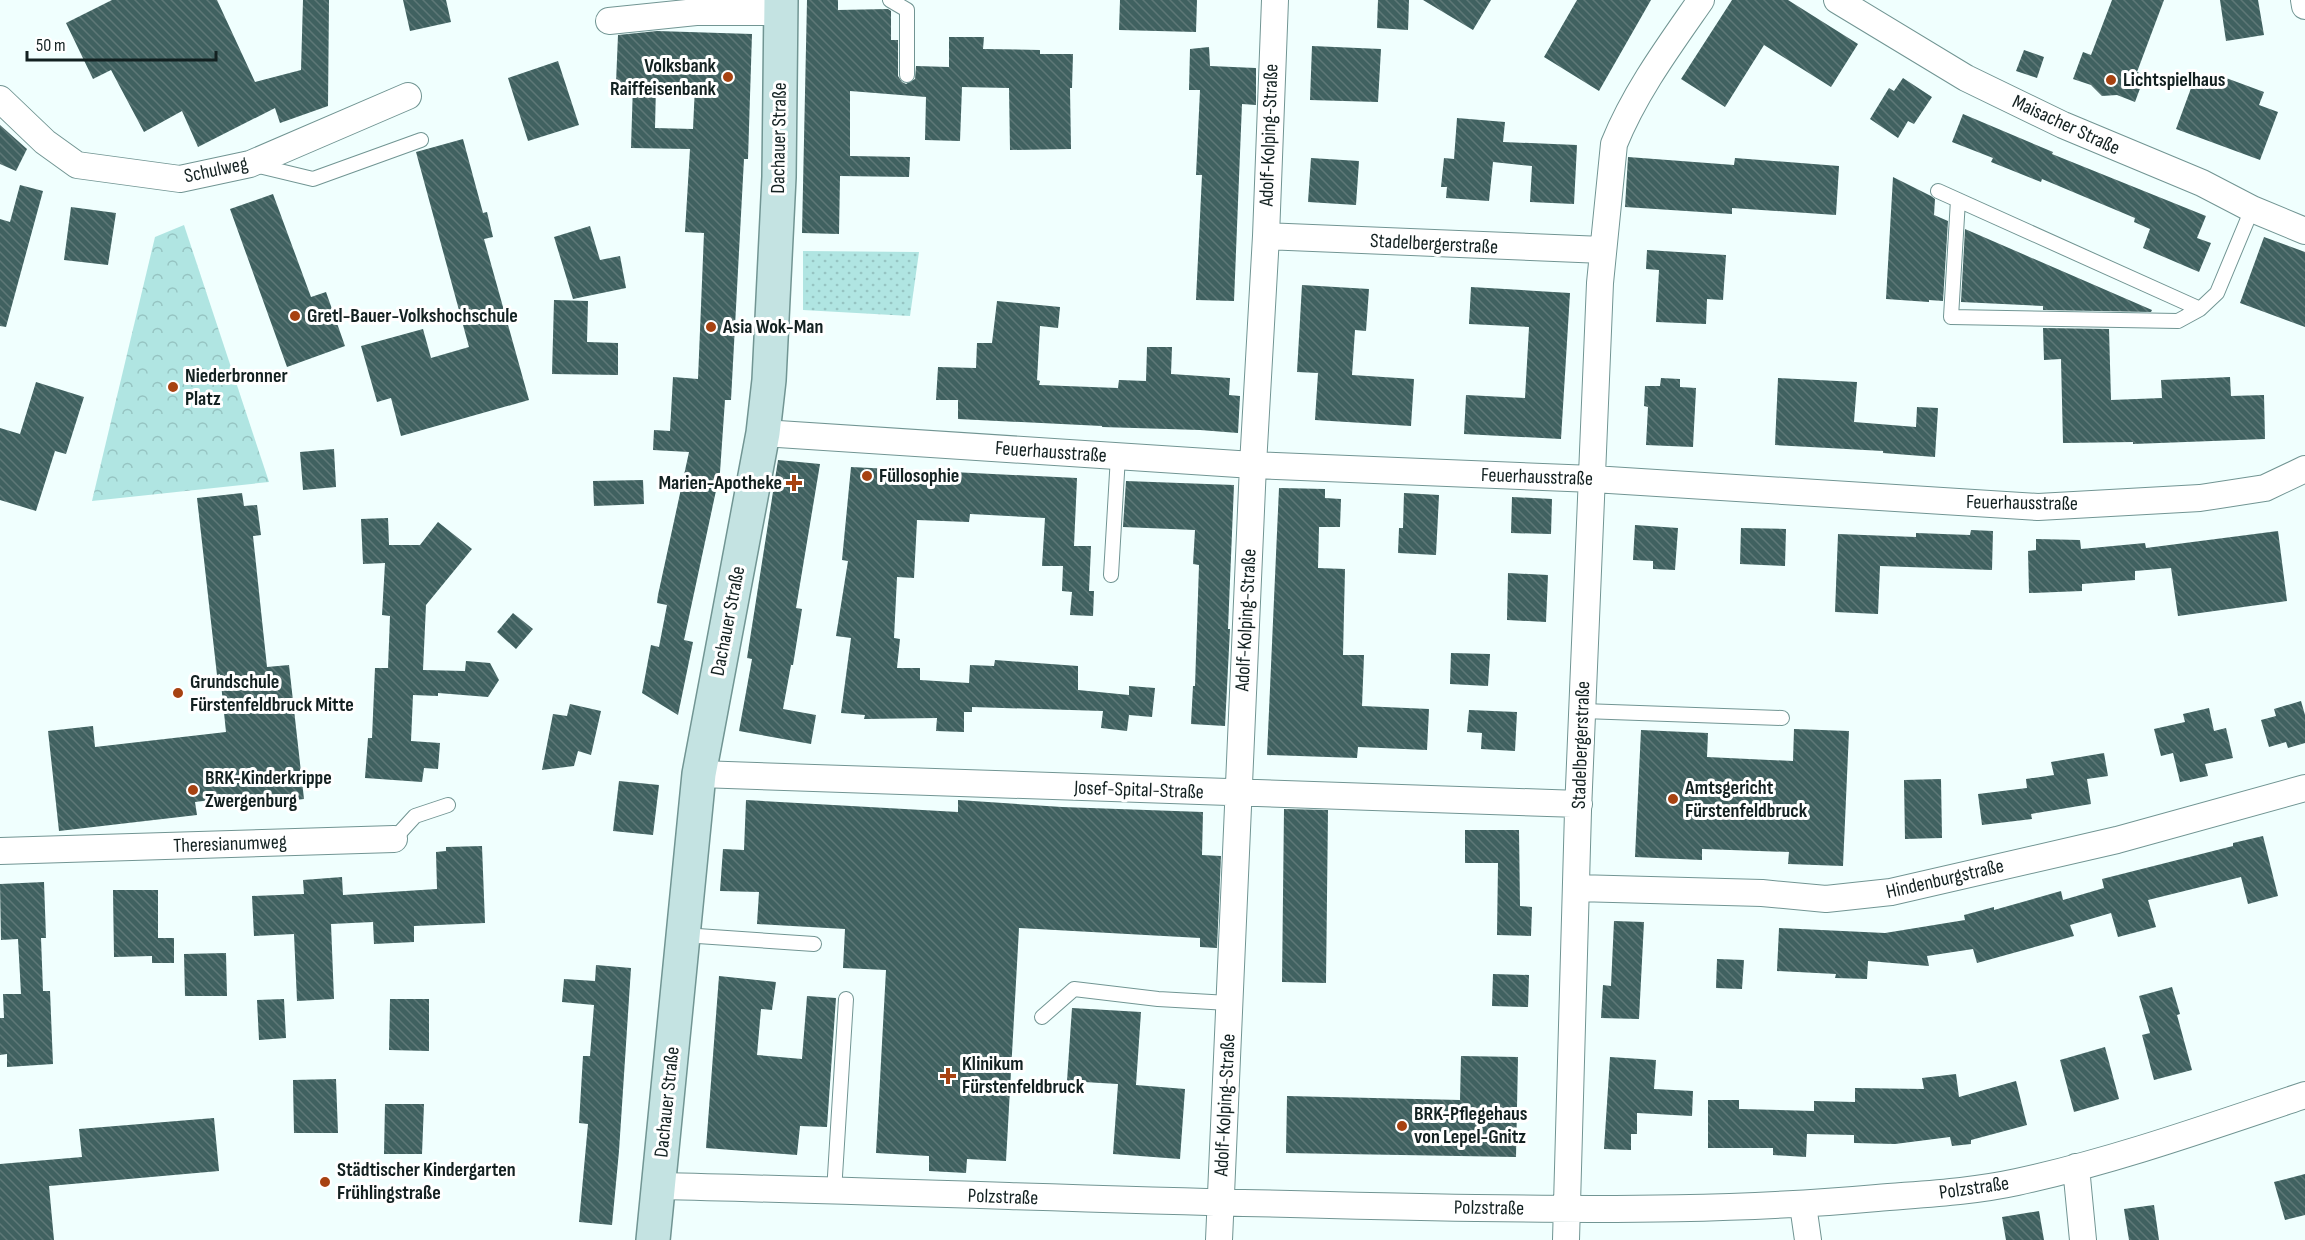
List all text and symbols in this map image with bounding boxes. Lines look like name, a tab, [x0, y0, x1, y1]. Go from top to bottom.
scale bar	[27, 24, 216, 62]
text: 50 m	[36, 35, 66, 56]
place label: Volksbank Raiffeisenbank	[610, 54, 717, 101]
street label: Adolf-Kolping-Straße	[1254, 63, 1283, 208]
place label: Lichtspielhaus	[2123, 68, 2226, 92]
marker: Volksbank Raiffeisenbank	[721, 70, 735, 84]
marker: Lichtspielhaus	[2104, 73, 2118, 87]
street label: Dachauer Straße	[766, 82, 792, 194]
street label: Maisacher Straße	[2008, 90, 2124, 160]
street label: Schulweg	[182, 152, 250, 188]
street label: Stadelbergerstraße	[1369, 229, 1499, 259]
place label: Gretl-Bauer-Volkshochschule	[307, 304, 518, 328]
marker: Gretl-Bauer-Volkshochschule	[288, 309, 302, 323]
place label: Asia Wok-Man	[722, 315, 823, 339]
marker: Asia Wok-Man	[704, 320, 718, 334]
place label: Niederbronner Platz	[185, 364, 288, 411]
marker: Niederbronner Platz	[166, 380, 180, 394]
street label: Feuerhausstraße	[994, 436, 1108, 468]
street label: Feuerhausstraße	[1481, 463, 1593, 491]
place label: Füllosophie	[879, 464, 959, 488]
marker: Füllosophie	[860, 469, 874, 483]
place label: Marien-Apotheke	[658, 471, 782, 495]
marker: Marien-Apotheke	[787, 476, 801, 490]
street label: Feuerhausstraße	[1966, 490, 2078, 516]
street label: Adolf-Kolping-Straße	[1230, 548, 1262, 693]
street label: Dachauer Straße	[706, 564, 750, 678]
place label: Grundschule Fürstenfeldbruck Mitte	[190, 670, 354, 717]
street label: Stadelbergerstraße	[1567, 681, 1595, 809]
marker: Grundschule Fürstenfeldbruck Mitte	[171, 686, 185, 700]
place label: BRK-Kinderkrippe Zwergenburg	[205, 766, 332, 813]
street label: Josef-Spital-Straße	[1073, 776, 1204, 804]
place label: Amtsgericht Fürstenfeldbruck	[1684, 776, 1808, 823]
marker: BRK-Kinderkrippe Zwergenburg	[186, 783, 200, 797]
marker: Amtsgericht Fürstenfeldbruck	[1666, 792, 1680, 806]
street label: Theresianumweg	[173, 830, 287, 858]
street label: Hindenburgstraße	[1884, 854, 2006, 904]
street label: Adolf-Kolping-Straße	[1209, 1033, 1241, 1178]
street label: Dachauer Straße	[649, 1045, 685, 1159]
place label: Klinikum Fürstenfeldbruck	[962, 1052, 1085, 1099]
marker: Klinikum Fürstenfeldbruck	[939, 1067, 957, 1085]
place label: BRK-Pflegehaus von Lepel-Gnitz	[1414, 1102, 1528, 1149]
marker: BRK-Pflegehaus von Lepel-Gnitz	[1395, 1119, 1409, 1133]
place label: Städtischer Kindergarten Frühlingstraße	[337, 1158, 516, 1205]
street label: Polzstraße	[1937, 1171, 2011, 1205]
marker: Städtischer Kindergarten Frühlingstraße	[318, 1175, 332, 1189]
street label: Polzstraße	[967, 1184, 1039, 1210]
street label: Polzstraße	[1454, 1195, 1524, 1221]

